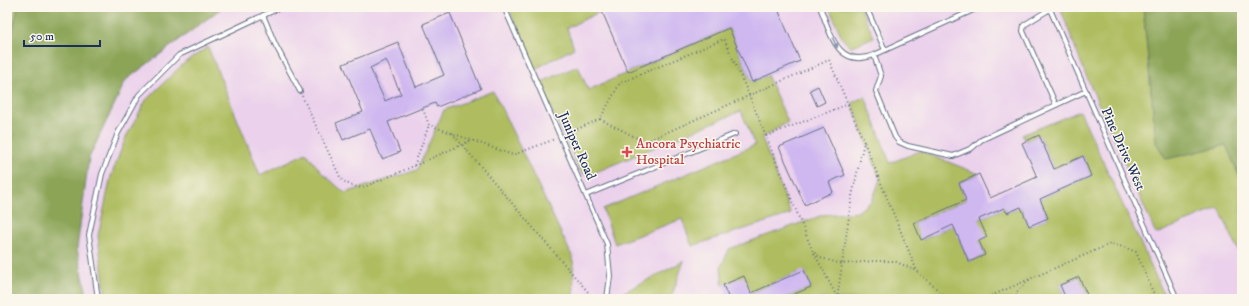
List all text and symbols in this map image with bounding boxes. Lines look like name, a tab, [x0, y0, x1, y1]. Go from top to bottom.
scale bar	[24, 22, 100, 48]
text: 50 m	[30, 29, 54, 44]
one-way arrow	[832, 37, 838, 48]
street label: Pine Drive West	[1097, 105, 1150, 194]
street label: Juniper Road	[553, 107, 600, 183]
place label: Ancora Psychiatric Hospital	[636, 135, 741, 169]
marker: Ancora Psychiatric Hospital	[621, 146, 633, 158]

